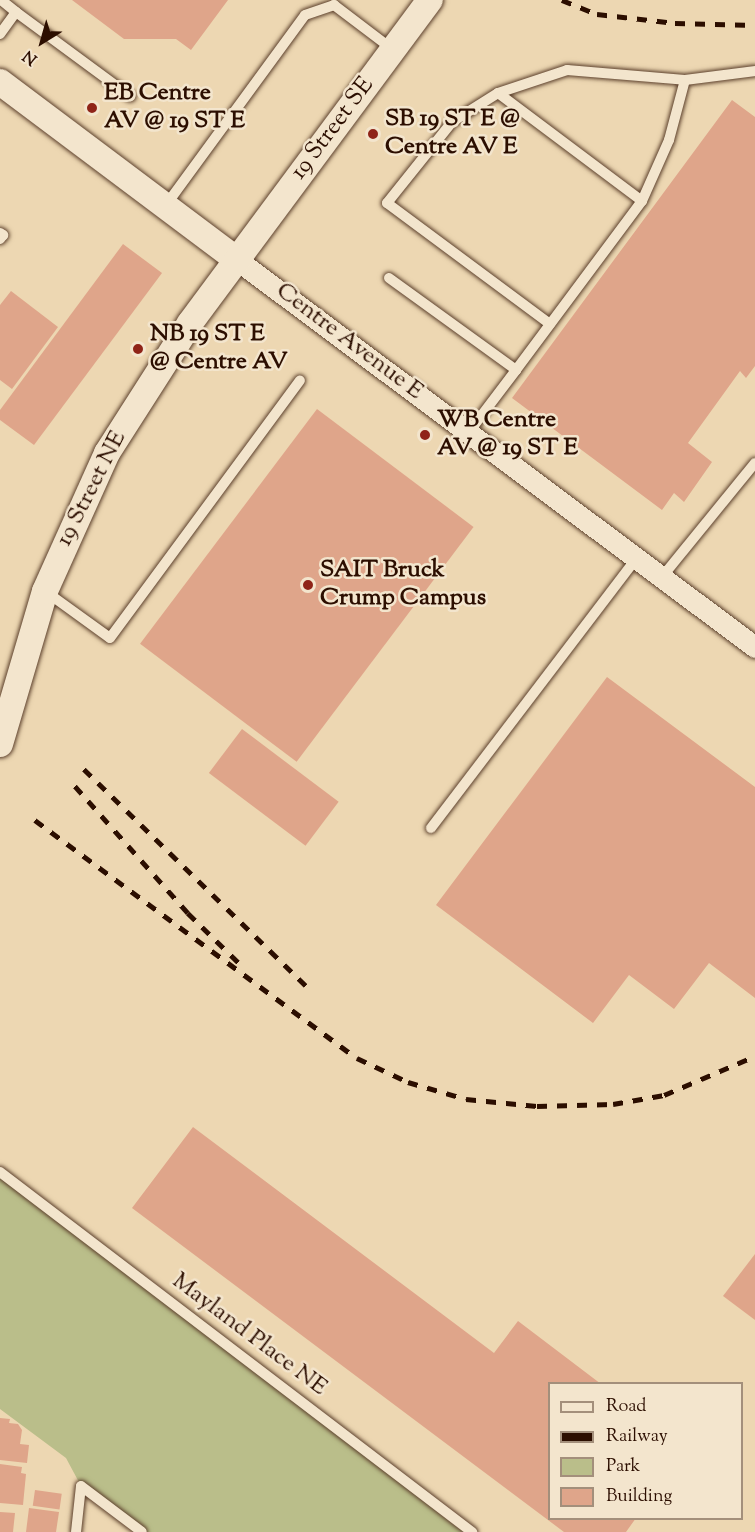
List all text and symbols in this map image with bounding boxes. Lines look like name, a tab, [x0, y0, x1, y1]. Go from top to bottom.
north arrow	[12, 12, 72, 72]
text: N	[19, 44, 43, 70]
street label: 19 Street SE	[285, 72, 381, 186]
place label: EB Centre AV @ 19 ST E	[104, 80, 245, 136]
marker: EB Centre AV @ 19 ST E	[85, 101, 99, 115]
place label: SB 19 ST E @ Centre AV E	[385, 106, 520, 162]
marker: SB 19 ST E @ Centre AV E	[366, 127, 380, 141]
street label: Centre Avenue E	[270, 277, 428, 407]
place label: NB 19 ST E @ Centre AV	[150, 321, 288, 377]
marker: NB 19 ST E @ Centre AV	[131, 342, 145, 356]
place label: WB Centre AV @ 19 ST E	[437, 407, 578, 463]
street label: 19 Street NE	[51, 427, 133, 551]
marker: WB Centre AV @ 19 ST E	[418, 428, 432, 442]
place label: SAIT Bruck Crump Campus	[320, 557, 486, 613]
marker: SAIT Bruck Crump Campus	[301, 578, 315, 592]
street label: Mayland Place NE	[166, 1267, 332, 1403]
legend	[548, 1382, 743, 1520]
text: Road	[606, 1394, 646, 1420]
text: Railway	[606, 1424, 668, 1450]
text: Park	[606, 1454, 640, 1480]
text: Building	[606, 1484, 672, 1510]

